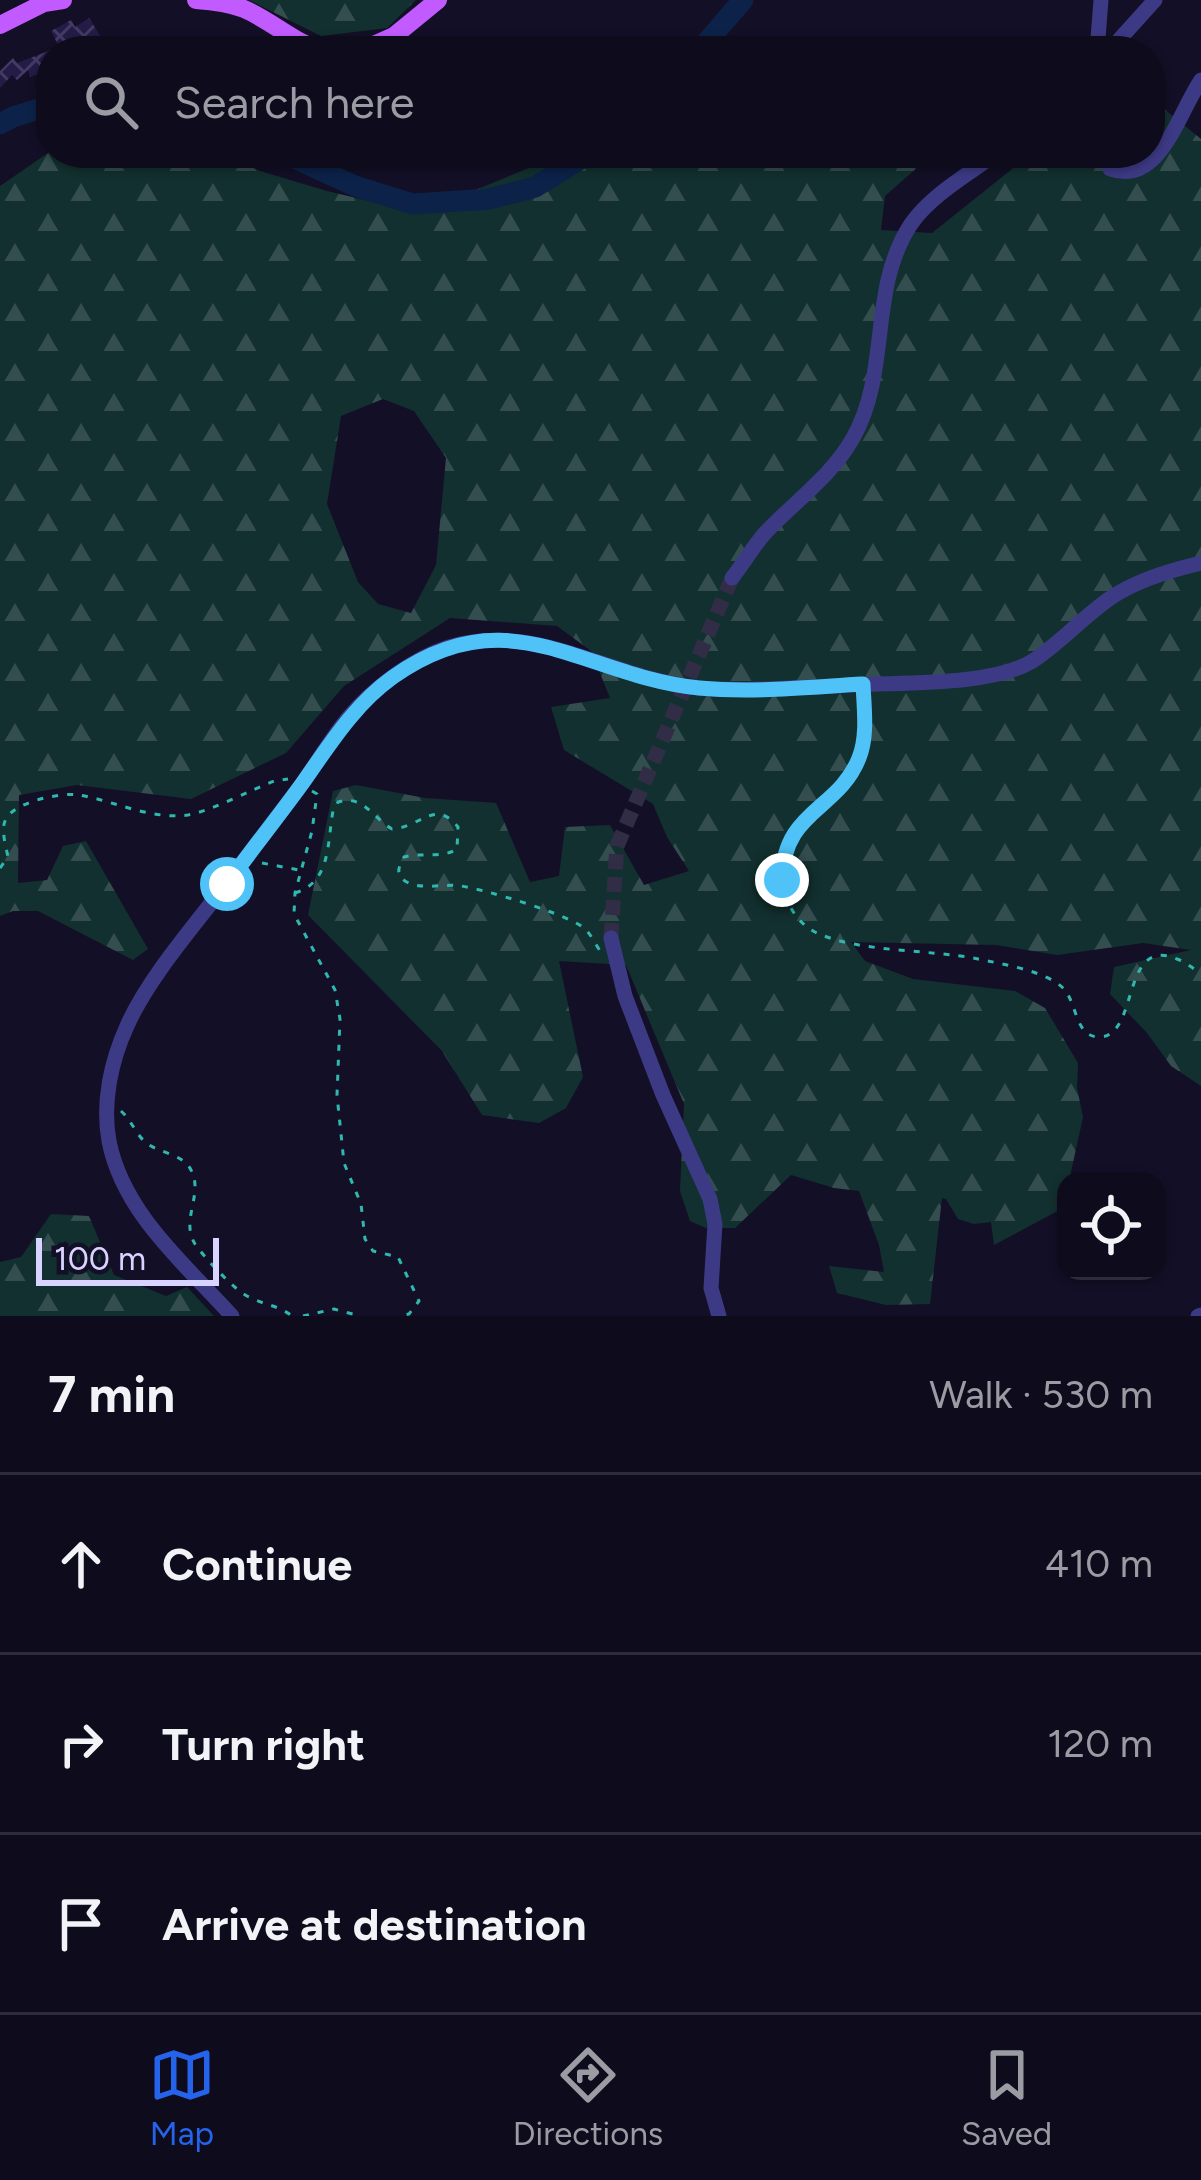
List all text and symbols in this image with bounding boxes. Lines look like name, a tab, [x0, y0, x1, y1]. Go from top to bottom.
search box	[36, 36, 1165, 168]
icon: search	[78, 69, 144, 135]
text: Search here	[174, 75, 414, 129]
route end	[755, 853, 809, 907]
route start	[200, 857, 254, 911]
map controls	[1057, 1172, 1165, 1280]
button: locate	[1057, 1172, 1165, 1280]
scale bar	[36, 1232, 219, 1285]
text: 100 m	[54, 1239, 146, 1278]
text: 7 min	[48, 1364, 175, 1425]
text: Walk · 530 m	[929, 1371, 1153, 1418]
icon: ahead	[48, 1531, 114, 1597]
text: Continue	[162, 1537, 352, 1591]
text: 410 m	[1045, 1540, 1153, 1587]
icon: right	[48, 1711, 114, 1777]
text: Turn right	[162, 1717, 365, 1771]
text: 120 m	[1047, 1720, 1153, 1767]
icon: arrive	[48, 1891, 114, 1957]
text: Arrive at destination	[162, 1897, 586, 1951]
tab: Map	[149, 2042, 215, 2153]
tab: Directions	[513, 2042, 663, 2153]
tab: Saved	[961, 2042, 1052, 2153]

